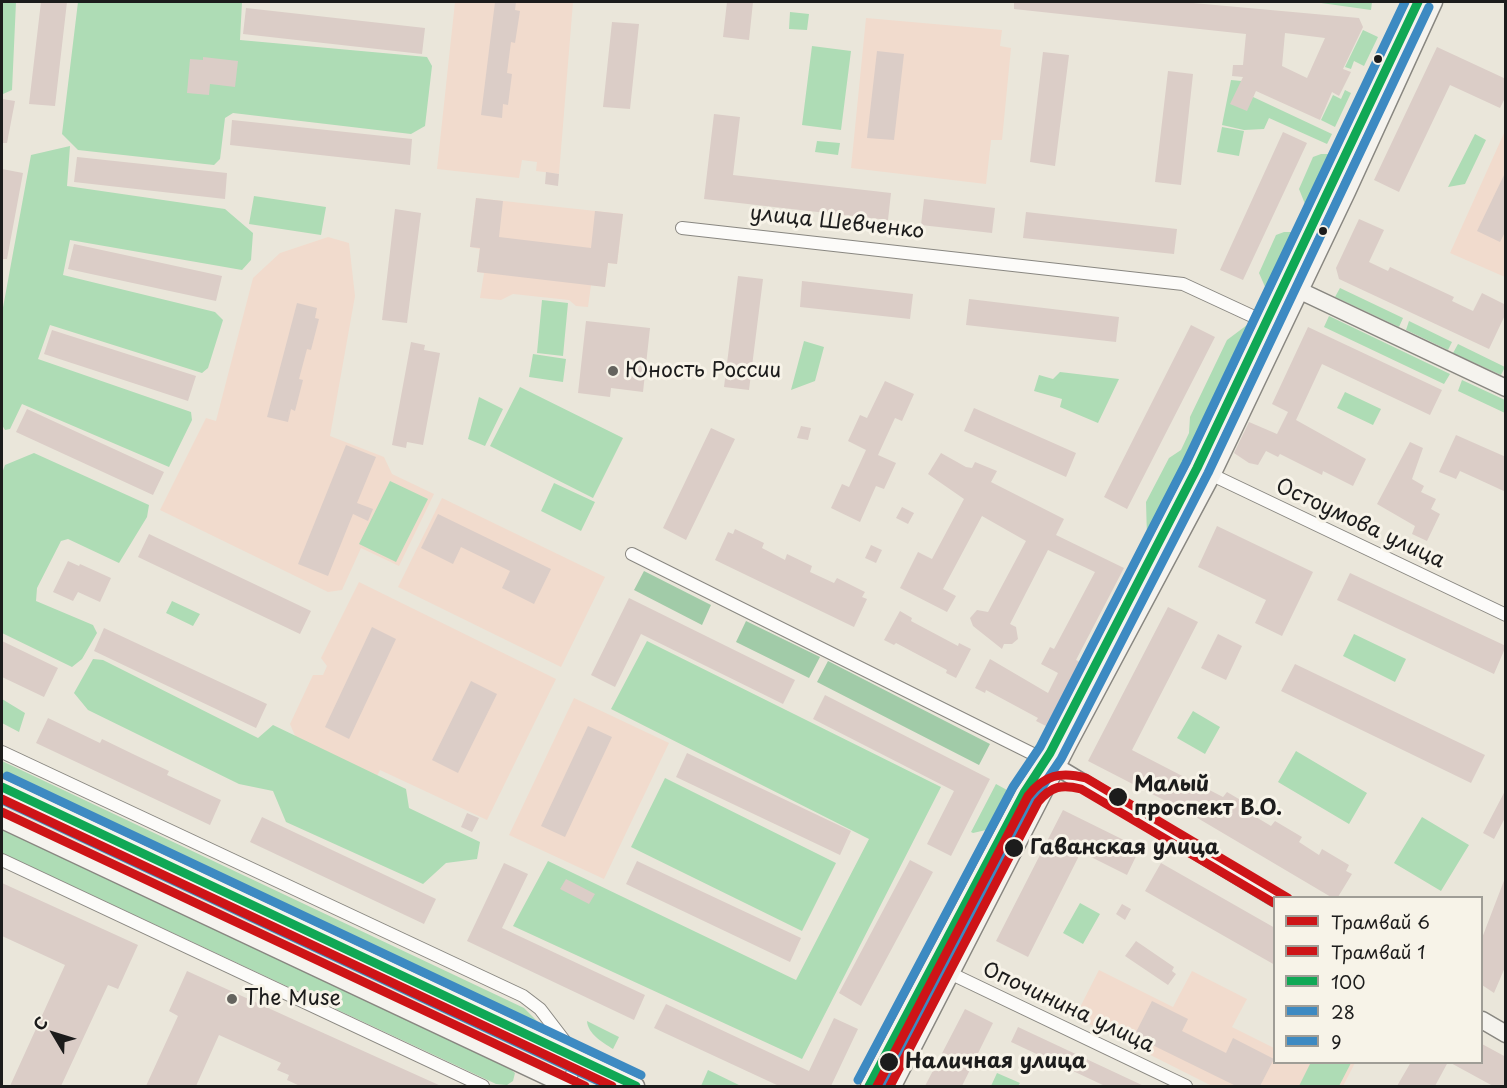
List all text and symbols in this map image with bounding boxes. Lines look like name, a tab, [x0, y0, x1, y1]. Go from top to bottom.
unlabelled marker	[1372, 53, 1384, 65]
street label: улица Шевченко	[749, 201, 925, 245]
unlabelled marker	[1317, 225, 1329, 237]
place label: Юность России	[625, 358, 781, 384]
marker: Юность России	[606, 364, 620, 378]
street label: Остоумова улица	[1271, 474, 1449, 574]
place label: Малый проспект В.О.	[1134, 772, 1282, 822]
marker: Малый проспект В.О.	[1107, 786, 1129, 808]
place label: Гаванская улица	[1030, 835, 1219, 861]
marker: Гаванская улица	[1003, 837, 1025, 859]
legend	[1273, 896, 1483, 1064]
text: Трамвай 6	[1331, 908, 1430, 935]
text: Трамвай 1	[1331, 938, 1425, 965]
street label: Опочинина улица	[978, 957, 1158, 1059]
text: 100	[1331, 968, 1365, 995]
place label: The Muse	[244, 986, 341, 1012]
marker: The Muse	[225, 992, 239, 1006]
text: 28	[1331, 998, 1355, 1025]
north arrow	[24, 1004, 84, 1064]
text: С	[27, 1011, 53, 1035]
text: 9	[1331, 1028, 1342, 1055]
place label: Наличная улица	[905, 1049, 1086, 1075]
marker: Наличная улица	[878, 1051, 900, 1073]

